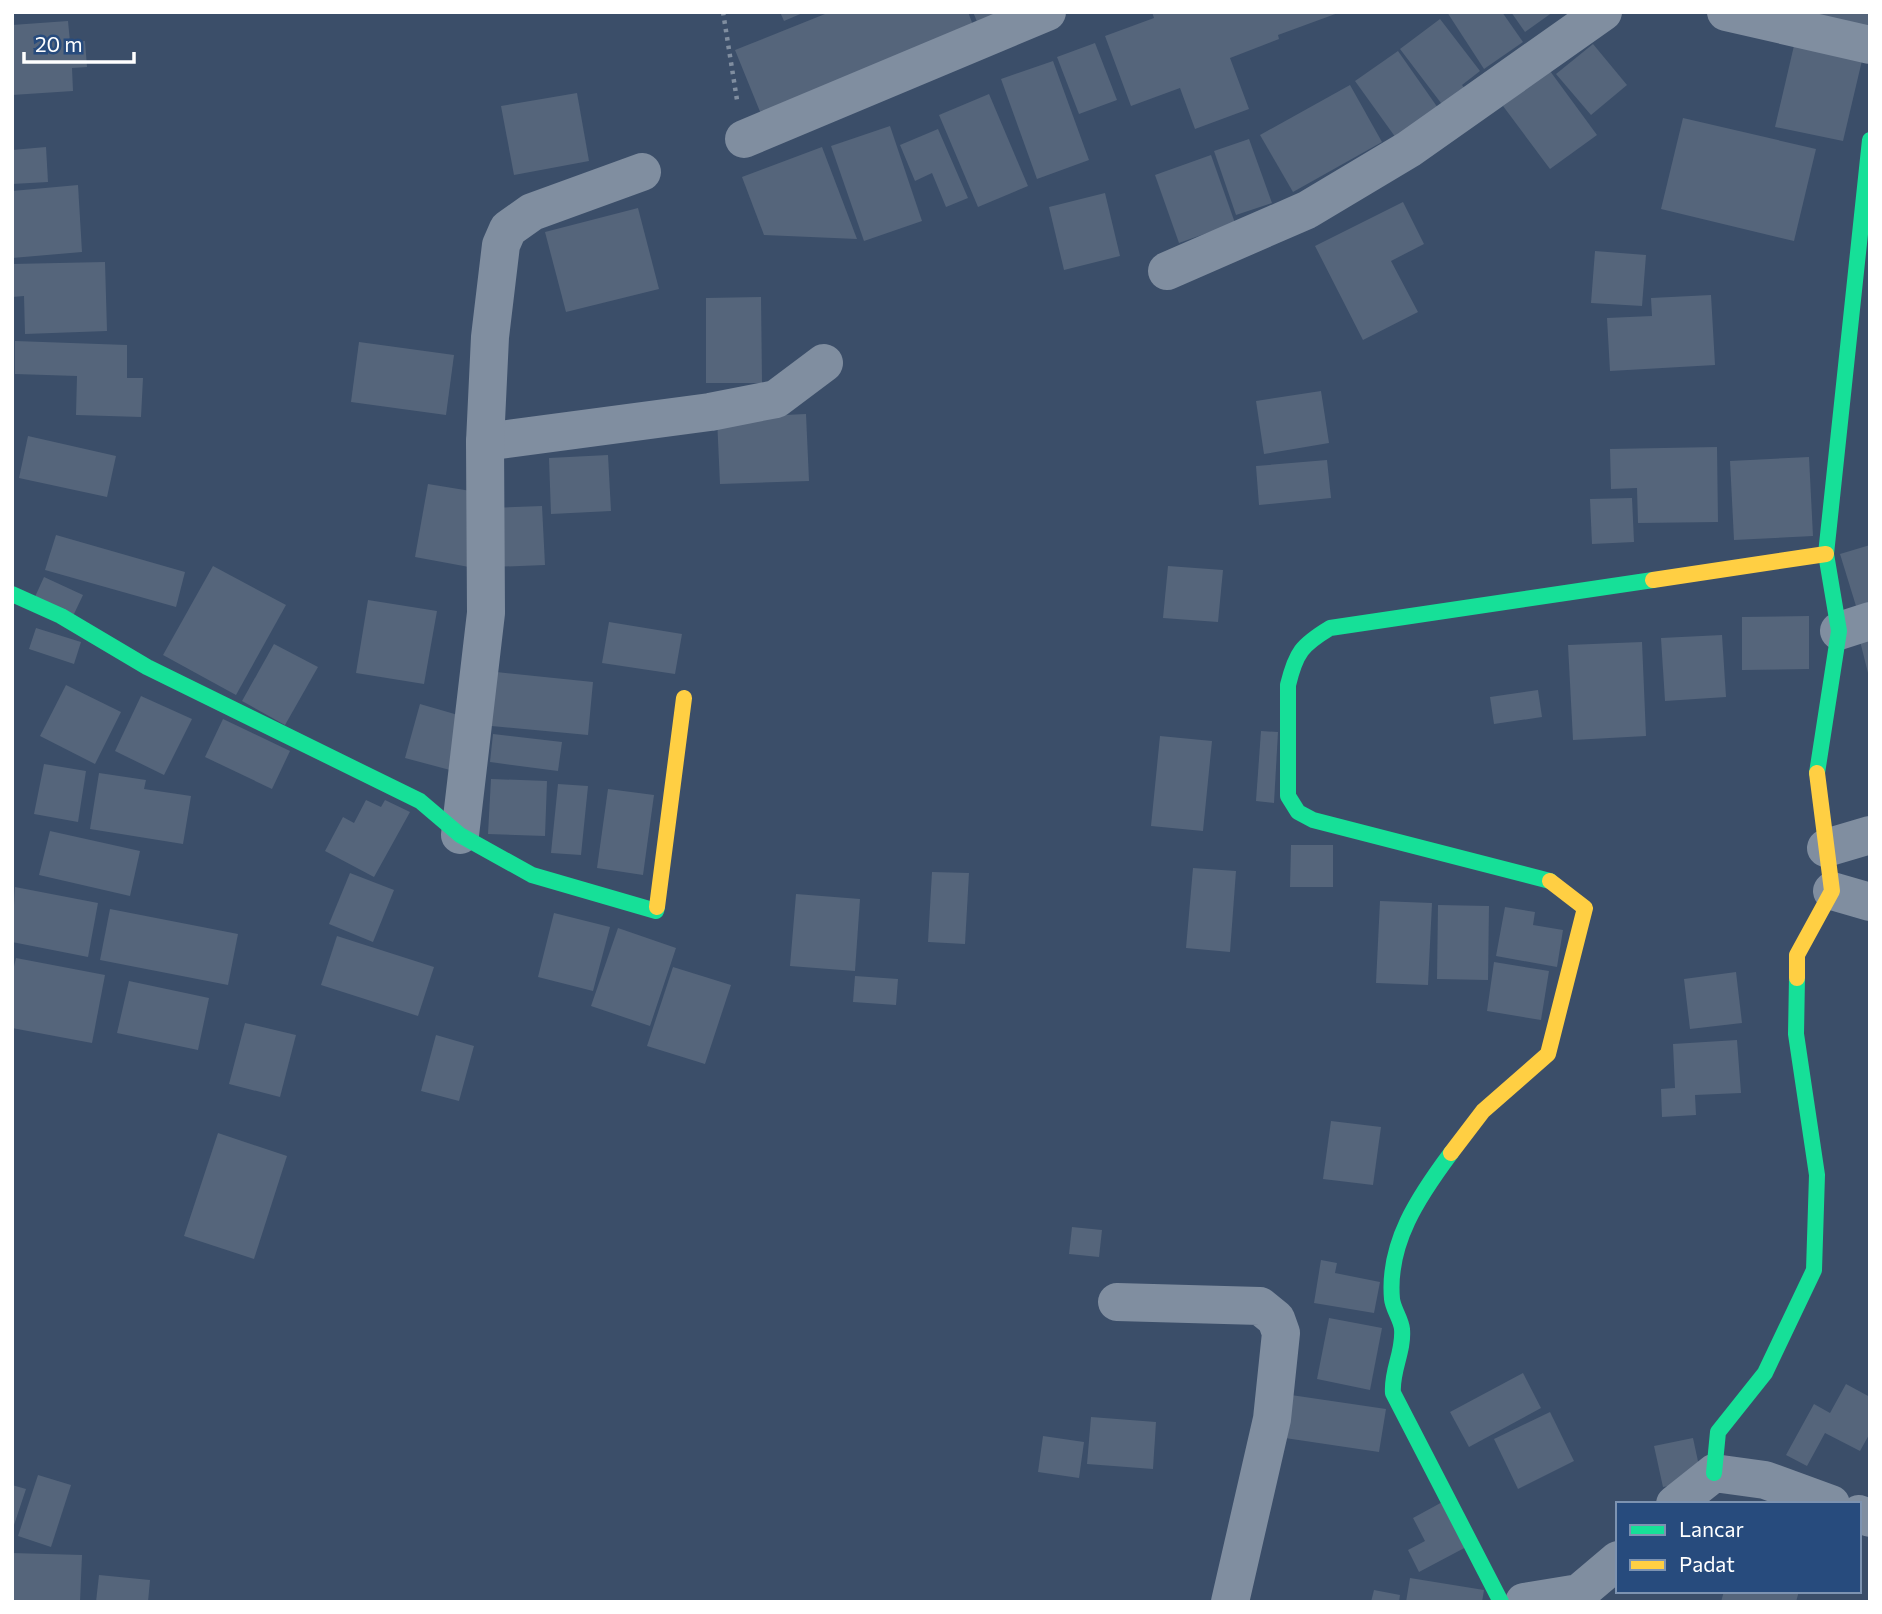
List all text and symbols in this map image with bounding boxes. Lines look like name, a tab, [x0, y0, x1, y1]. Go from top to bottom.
scale bar	[24, 21, 135, 65]
text: 20 m	[35, 31, 83, 56]
legend	[1616, 1502, 1861, 1593]
text: Lancar	[1679, 1516, 1744, 1541]
text: Padat	[1679, 1551, 1735, 1576]

